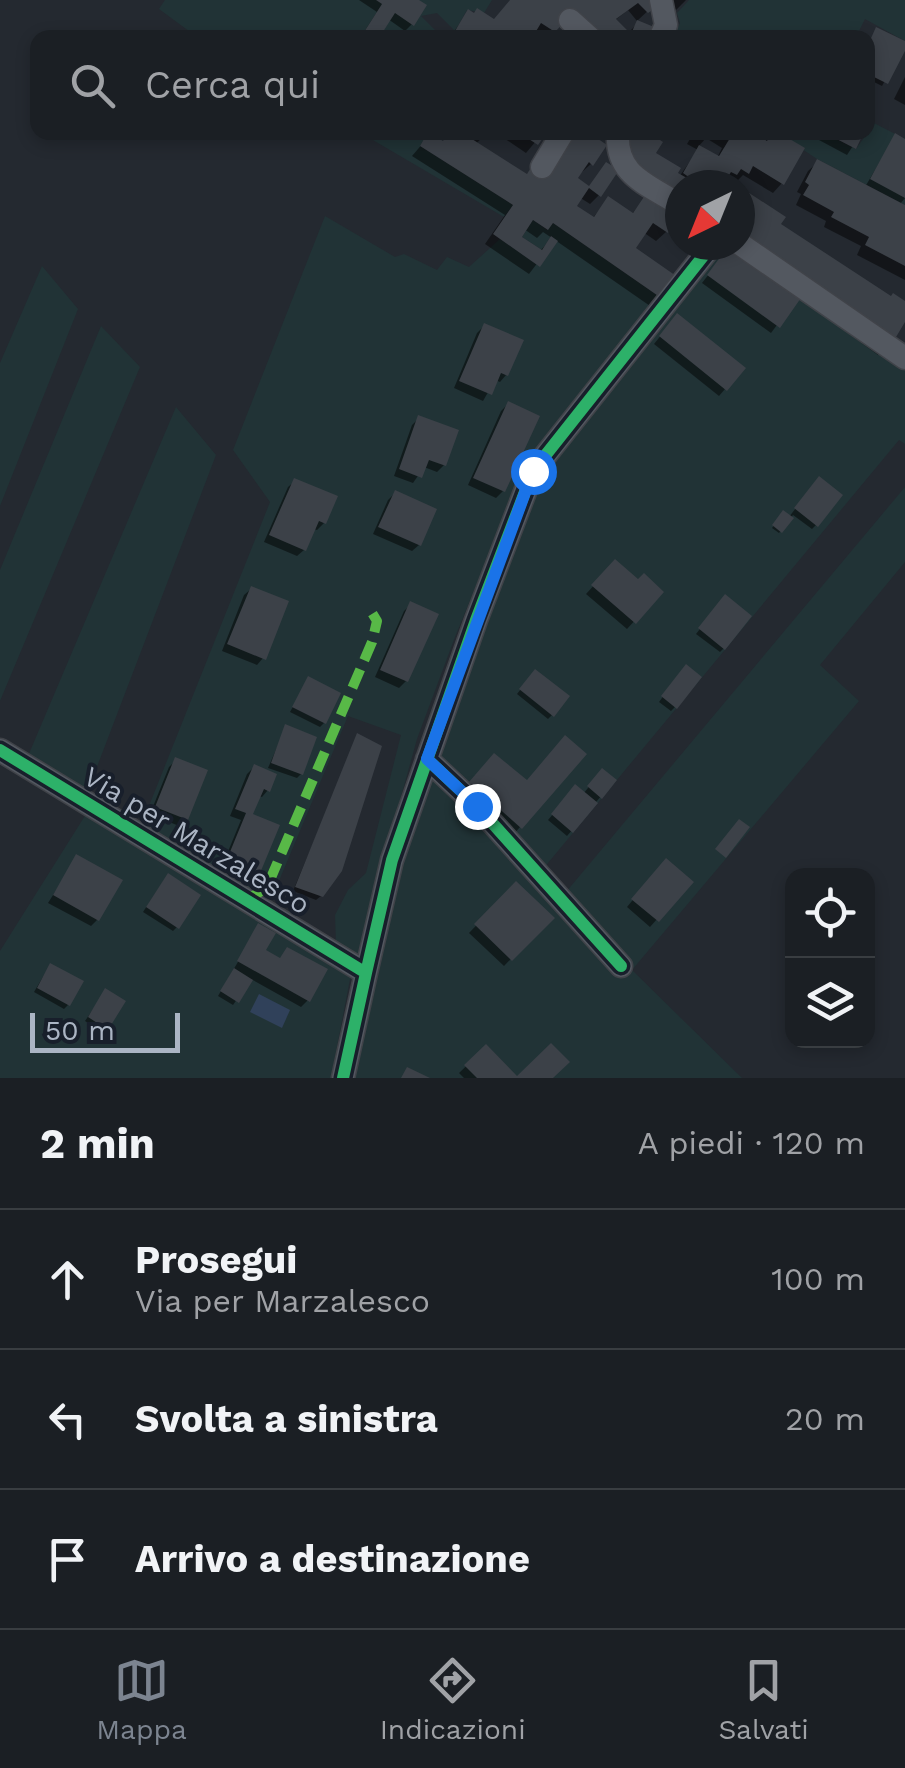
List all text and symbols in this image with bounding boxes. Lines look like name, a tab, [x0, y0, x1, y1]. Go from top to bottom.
search box	[30, 30, 875, 140]
icon: search	[65, 58, 120, 113]
text: Cerca qui	[145, 63, 320, 107]
north arrow	[665, 170, 755, 260]
route start	[511, 449, 557, 495]
street label: Via per Marzalesco	[78, 760, 316, 921]
route end	[455, 784, 501, 830]
map controls	[785, 868, 875, 1048]
button: locate	[785, 868, 875, 958]
button: layers	[785, 958, 875, 1048]
scale bar	[30, 1008, 180, 1052]
text: 50 m	[45, 1014, 115, 1047]
text: 2 min	[40, 1119, 155, 1168]
text: A piedi · 120 m	[638, 1124, 865, 1162]
text: Prosegui	[135, 1238, 297, 1282]
icon: ahead	[40, 1252, 95, 1307]
text: 100 m	[771, 1260, 865, 1298]
text: Via per Marzalesco	[135, 1282, 430, 1320]
icon: left	[40, 1392, 95, 1447]
text: Svolta a sinistra	[135, 1397, 438, 1441]
text: 20 m	[785, 1400, 865, 1438]
icon: arrive	[40, 1532, 95, 1587]
text: Arrivo a destinazione	[135, 1537, 530, 1581]
tab: Mappa	[96, 1653, 187, 1746]
tab: Indicazioni	[380, 1653, 526, 1746]
tab: Salvati	[718, 1653, 809, 1746]

